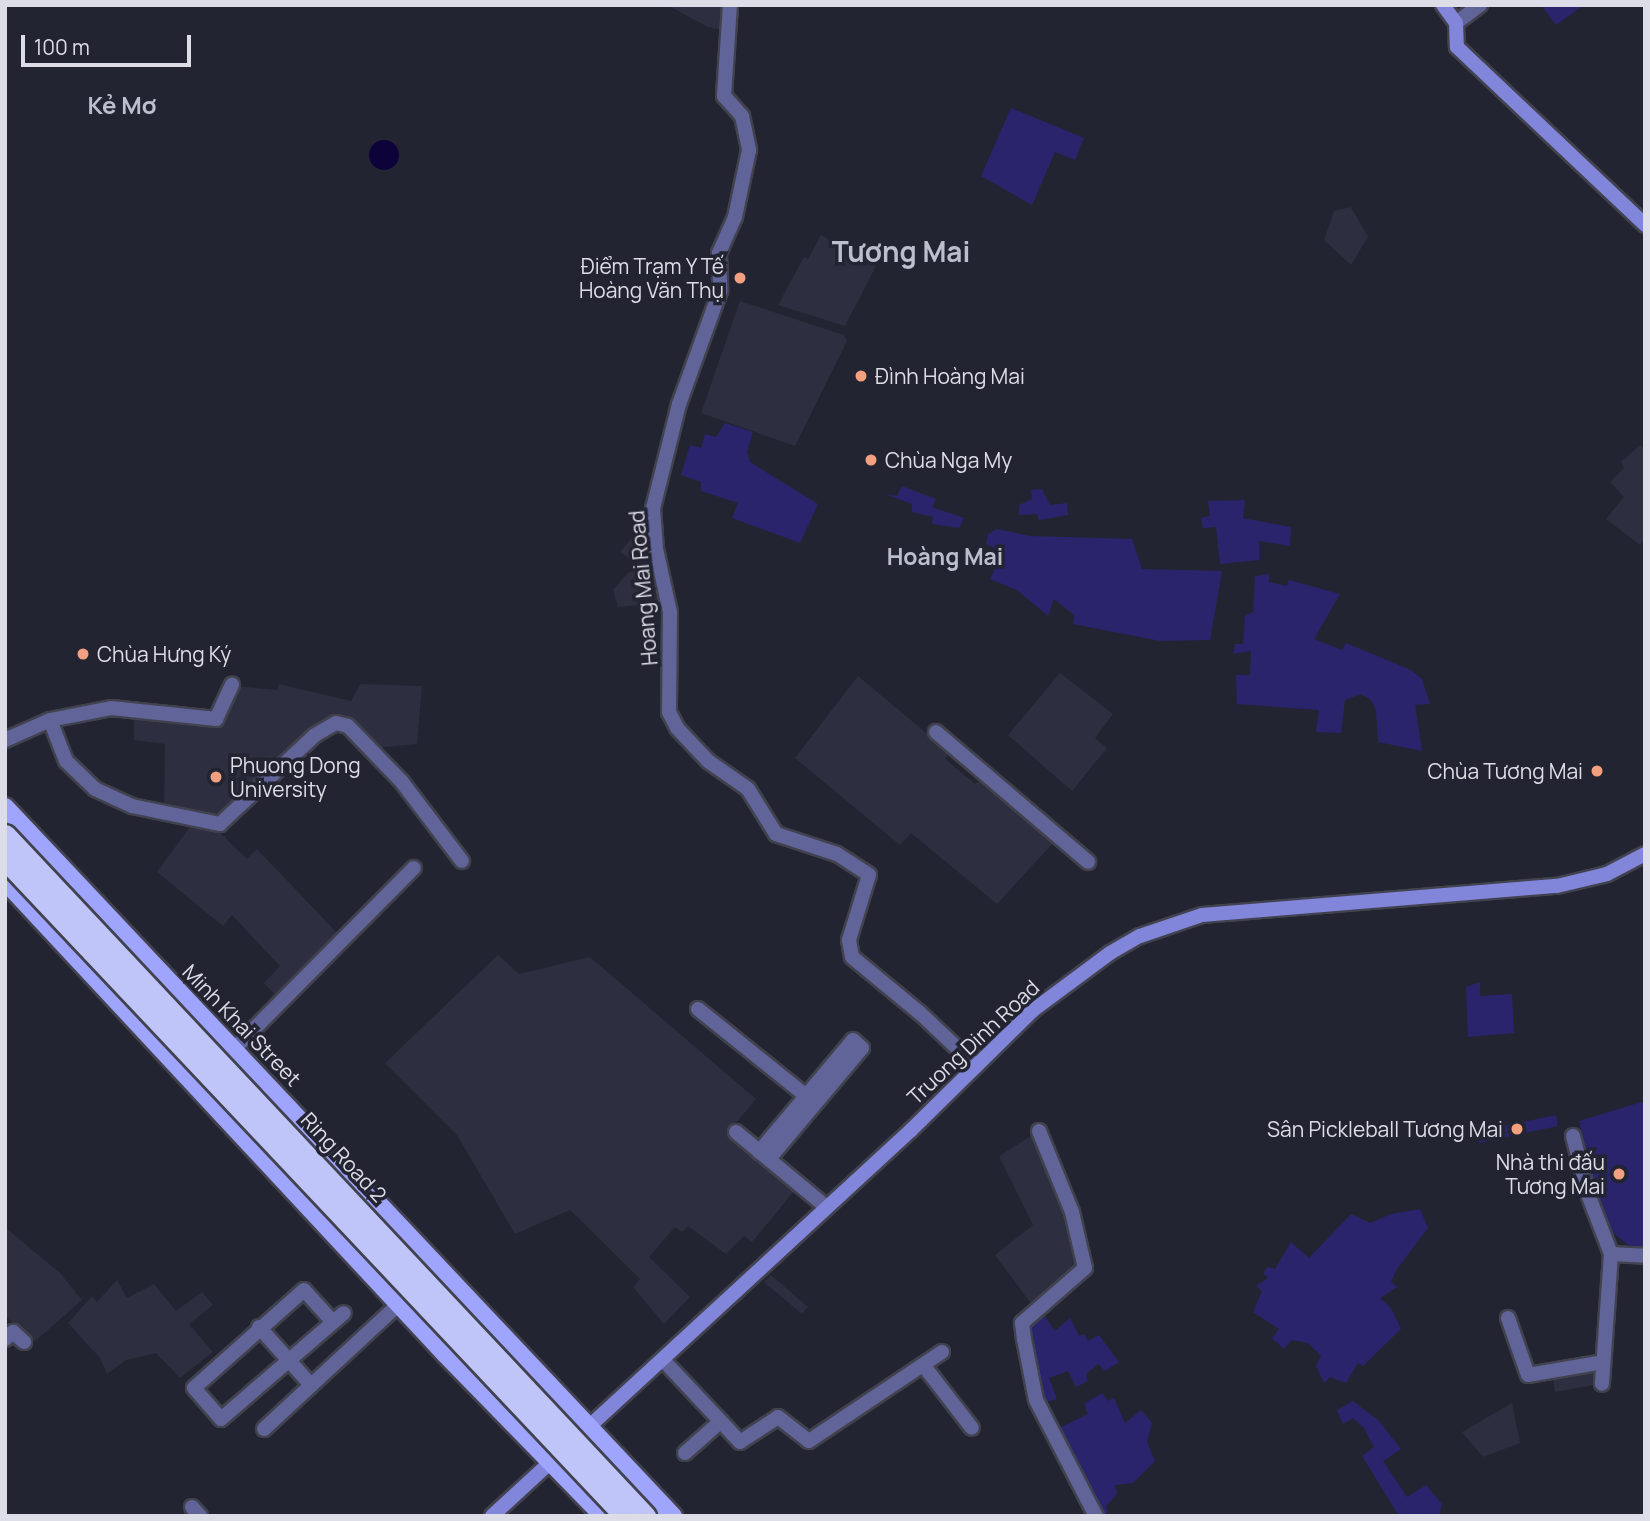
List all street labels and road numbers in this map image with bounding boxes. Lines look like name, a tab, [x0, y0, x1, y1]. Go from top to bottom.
street label: Hoang Mai Road	[624, 509, 662, 667]
street label: Minh Khai Street	[178, 959, 306, 1091]
street label: Truong Dinh Road	[902, 974, 1044, 1110]
street label: Ring Road 2	[296, 1107, 392, 1207]

